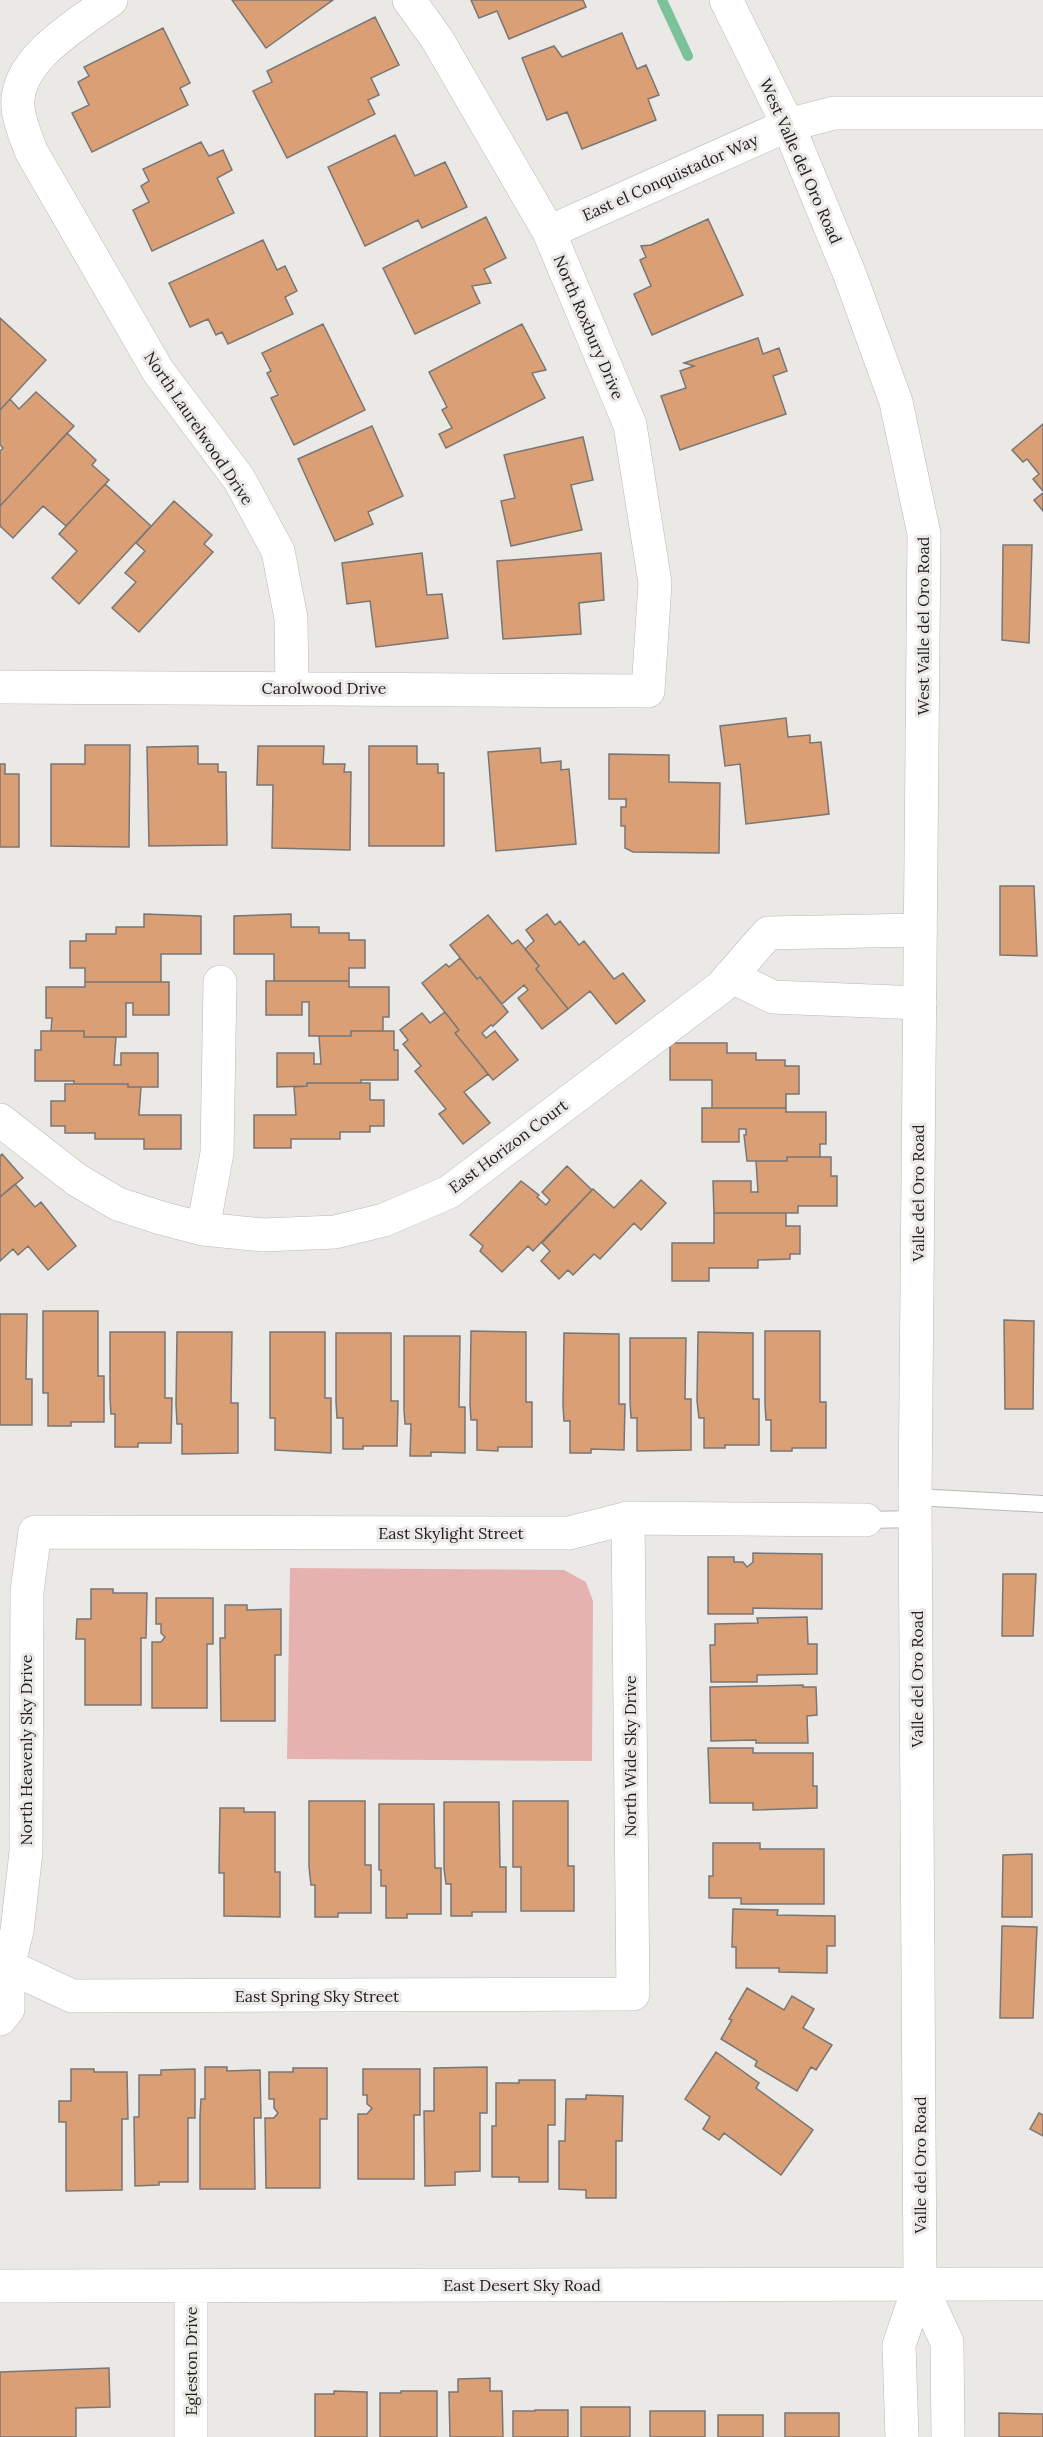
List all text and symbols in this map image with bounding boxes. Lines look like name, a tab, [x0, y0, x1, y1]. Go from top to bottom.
street label: West Valle del Oro Road	[756, 75, 847, 247]
street label: East el Conquistador Way	[579, 129, 762, 225]
street label: North Roxbury Drive	[550, 252, 629, 402]
street label: North Laurelwood Drive	[140, 348, 258, 509]
street label: West Valle del Oro Road	[913, 536, 933, 715]
street label: Carolwood Drive	[261, 678, 387, 698]
street label: East Horizon Court	[445, 1094, 572, 1197]
street label: Valle del Oro Road	[908, 1124, 928, 1262]
street label: East Skylight Street	[378, 1523, 524, 1543]
street label: Valle del Oro Road	[907, 1610, 927, 1748]
street label: North Heavenly Sky Drive	[16, 1654, 36, 1845]
street label: North Wide Sky Drive	[620, 1675, 640, 1837]
street label: East Spring Sky Street	[235, 1986, 400, 2006]
street label: Valle del Oro Road	[910, 2096, 930, 2234]
street label: East Desert Sky Road	[443, 2275, 601, 2295]
street label: Egleston Drive	[181, 2306, 201, 2416]

